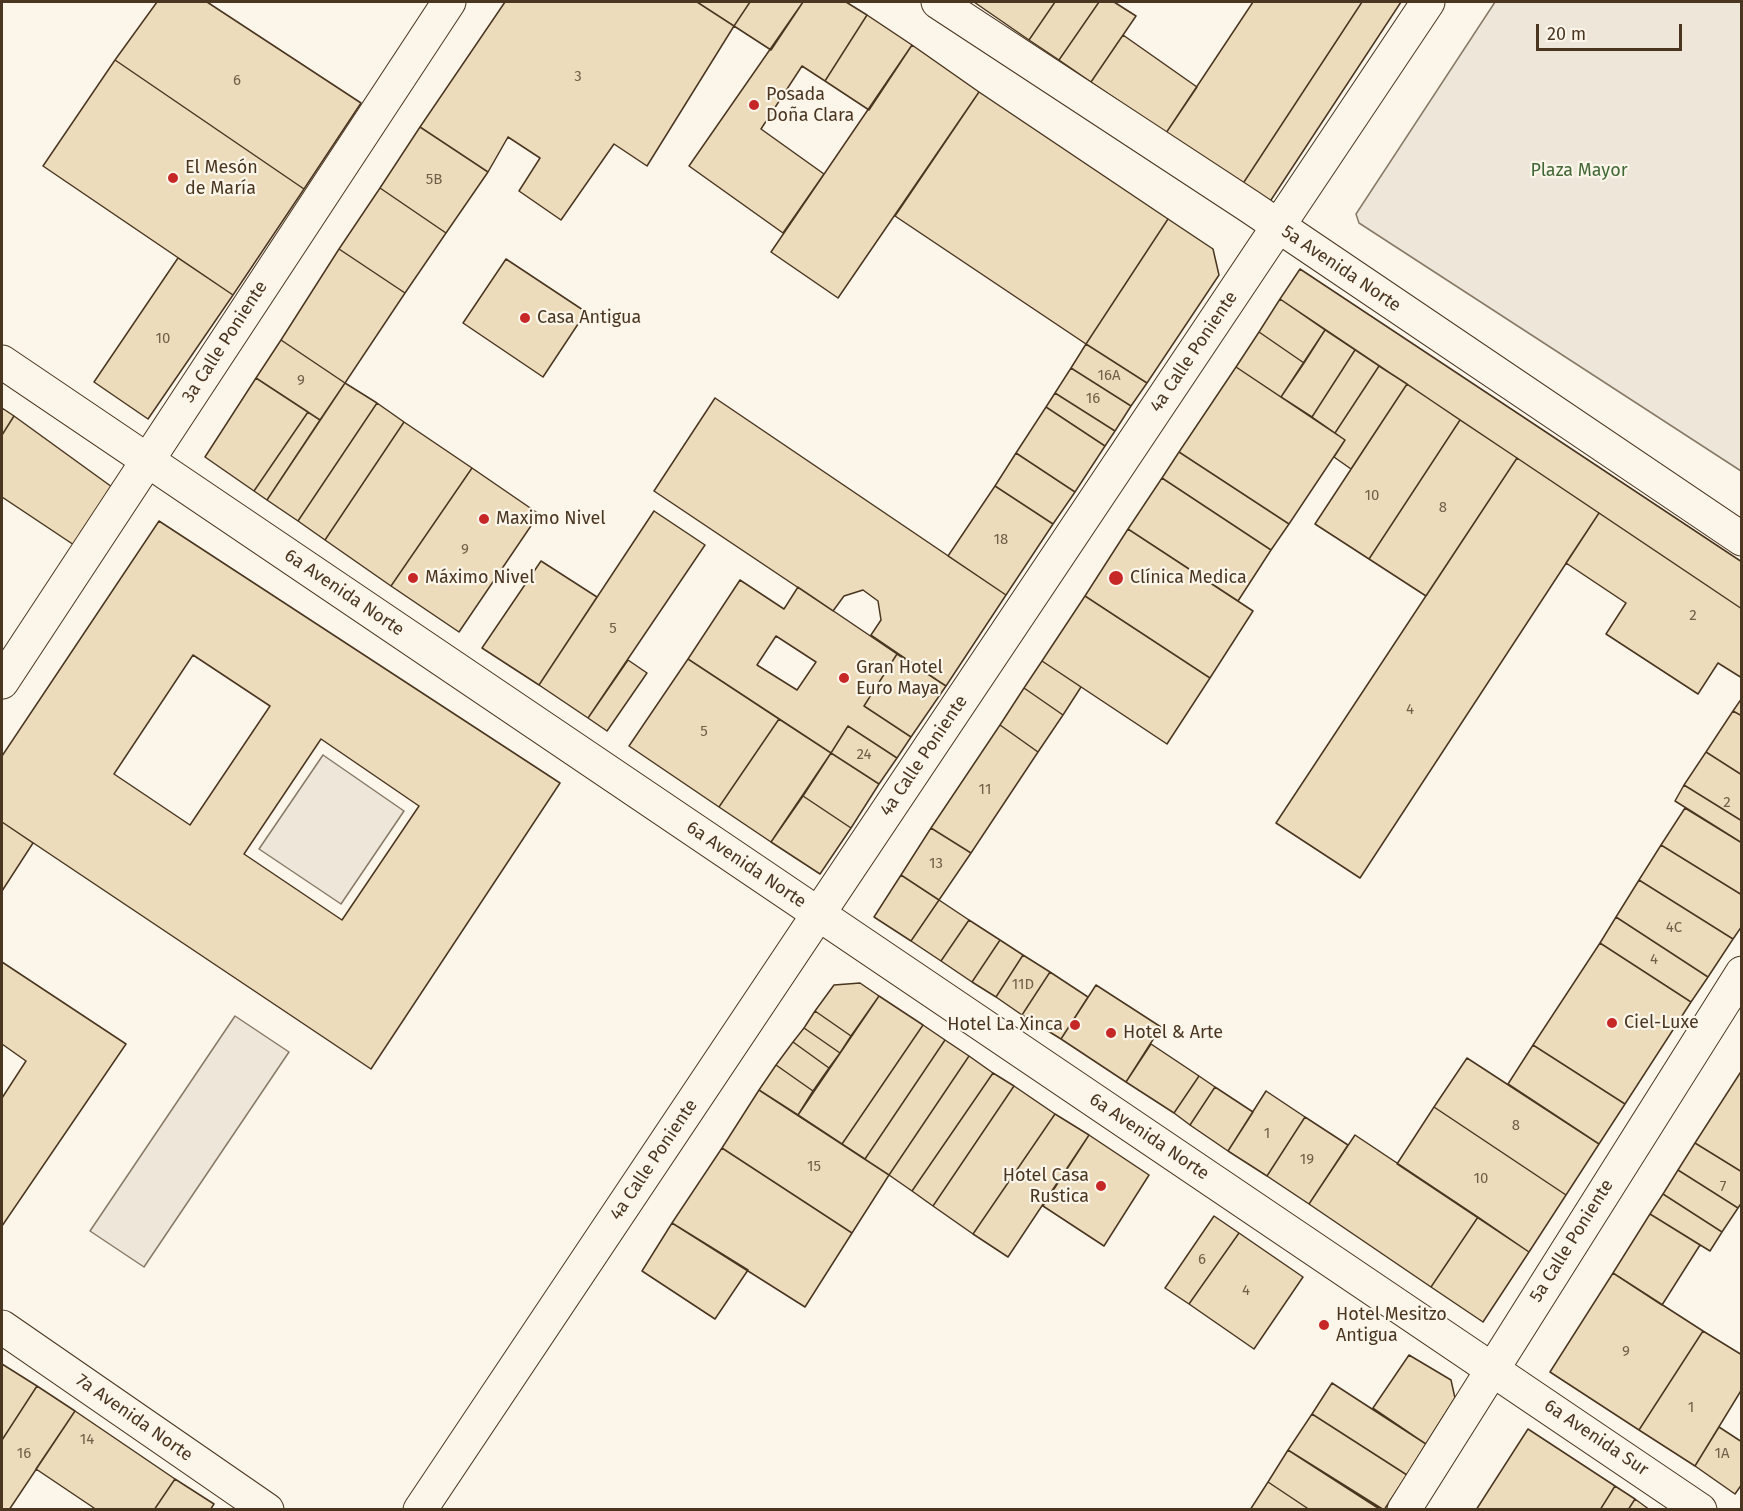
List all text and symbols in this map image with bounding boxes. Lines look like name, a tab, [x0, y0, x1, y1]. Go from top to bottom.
scale bar	[1539, 12, 1684, 50]
text: 20 m	[1547, 23, 1586, 45]
house number: 3	[574, 68, 582, 86]
house number: 6	[233, 72, 241, 90]
place label: Posada Doña Clara	[766, 84, 854, 127]
marker: Posada Doña Clara	[747, 98, 761, 112]
place label: El Mesón de María	[185, 157, 258, 200]
park label: Plaza Mayor	[1530, 160, 1628, 182]
marker: El Mesón de María	[166, 171, 180, 185]
house number: 5B	[426, 171, 442, 189]
street label: 5a Avenida Norte	[1277, 221, 1405, 317]
street label: 3a Calle Poniente	[178, 277, 272, 407]
street label: 4a Calle Poniente	[1146, 287, 1242, 417]
place label: Casa Antigua	[537, 307, 641, 329]
marker: Casa Antigua	[518, 311, 532, 325]
house number: 10	[156, 330, 170, 348]
house number: 16A	[1097, 367, 1121, 385]
house number: 9	[297, 372, 305, 390]
house number: 16	[1086, 390, 1100, 408]
house number: 10	[1365, 487, 1379, 505]
house number: 8	[1439, 499, 1447, 517]
place label: Maximo Nivel	[496, 508, 606, 530]
marker: Maximo Nivel	[477, 512, 491, 526]
house number: 18	[994, 531, 1008, 549]
house number: 9	[461, 541, 469, 559]
street label: 6a Avenida Norte	[280, 545, 408, 641]
place label: Máximo Nivel	[425, 567, 535, 589]
place label: Clínica Medica	[1130, 567, 1247, 589]
marker: Clínica Medica	[1107, 569, 1125, 587]
marker: Máximo Nivel	[406, 571, 420, 585]
house number: 2	[1689, 607, 1697, 625]
house number: 5	[609, 620, 617, 638]
place label: Gran Hotel Euro Maya	[856, 657, 943, 700]
marker: Gran Hotel Euro Maya	[837, 671, 851, 685]
street label: 4a Calle Poniente	[876, 691, 972, 821]
house number: 4	[1406, 701, 1414, 719]
house number: 5	[700, 723, 708, 741]
house number: 24	[857, 746, 871, 764]
house number: 11	[979, 781, 991, 799]
house number: 2	[1723, 794, 1731, 812]
street label: 6a Avenida Norte	[682, 817, 810, 913]
house number: 13	[929, 855, 943, 873]
house number: 4C	[1666, 919, 1682, 937]
house number: 4	[1650, 951, 1658, 969]
house number: 11D	[1012, 976, 1034, 994]
place label: Ciel-Luxe	[1624, 1012, 1699, 1034]
place label: Hotel La Xinca	[947, 1014, 1063, 1036]
marker: Ciel-Luxe	[1605, 1016, 1619, 1030]
marker: Hotel La Xinca	[1068, 1018, 1082, 1032]
place label: Hotel & Arte	[1123, 1022, 1223, 1044]
marker: Hotel & Arte	[1104, 1026, 1118, 1040]
street label: 6a Avenida Norte	[1085, 1089, 1213, 1185]
street label: 4a Calle Poniente	[606, 1095, 702, 1225]
house number: 8	[1512, 1117, 1520, 1135]
house number: 1	[1264, 1125, 1270, 1143]
house number: 19	[1300, 1151, 1314, 1169]
house number: 15	[807, 1158, 821, 1176]
place label: Hotel Casa Rustica	[1003, 1165, 1089, 1208]
house number: 10	[1474, 1170, 1488, 1188]
street label: 5a Calle Poniente	[1526, 1176, 1618, 1306]
house number: 7	[1720, 1178, 1726, 1196]
marker: Hotel Casa Rustica	[1094, 1179, 1108, 1193]
house number: 6	[1198, 1251, 1206, 1269]
house number: 4	[1242, 1282, 1250, 1300]
place label: Hotel Mesitzo Antigua	[1336, 1304, 1447, 1346]
marker: Hotel Mesitzo Antigua	[1317, 1318, 1331, 1332]
house number: 9	[1622, 1343, 1630, 1361]
street label: 7a Avenida Norte	[71, 1370, 197, 1466]
street label: 6a Avenida Sur	[1540, 1395, 1652, 1481]
house number: 1	[1688, 1399, 1694, 1417]
house number: 14	[80, 1431, 94, 1449]
house number: 16	[17, 1445, 31, 1463]
house number: 1A	[1714, 1445, 1730, 1463]

